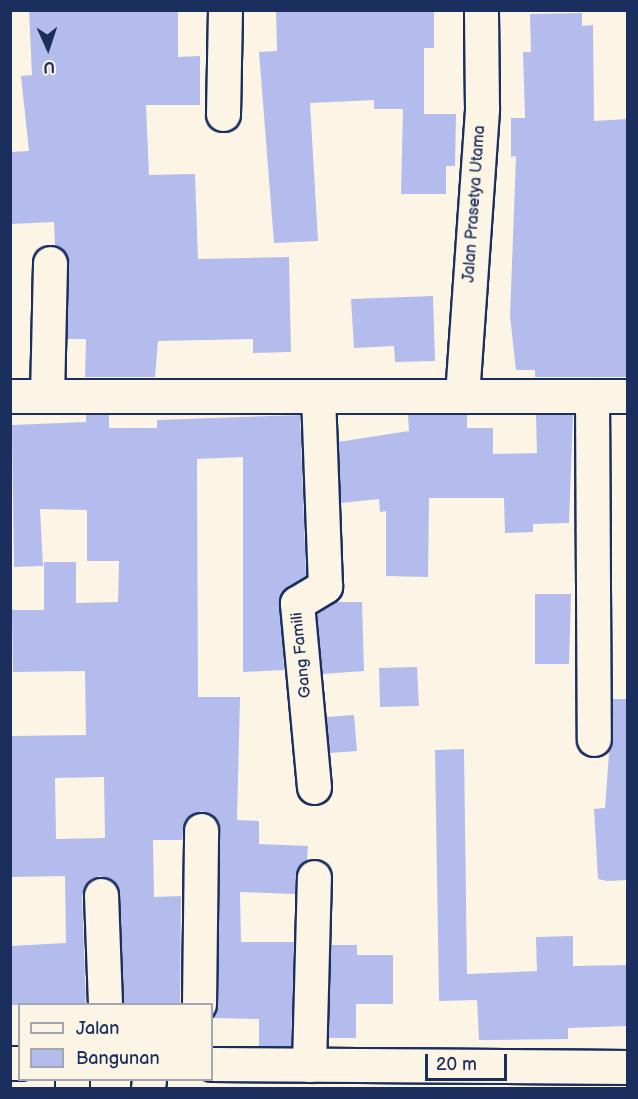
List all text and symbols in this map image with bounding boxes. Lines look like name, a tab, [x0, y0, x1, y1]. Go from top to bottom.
north arrow	[18, 18, 78, 78]
text: U	[43, 57, 55, 76]
street label: Jalan Prasetya Utama	[460, 125, 490, 283]
street label: Gang Famili	[288, 611, 316, 699]
legend	[18, 1003, 213, 1081]
text: Jalan	[76, 1018, 119, 1039]
scale bar	[428, 1042, 510, 1080]
text: Bangunan	[76, 1048, 160, 1069]
text: 20 m	[436, 1054, 477, 1075]

